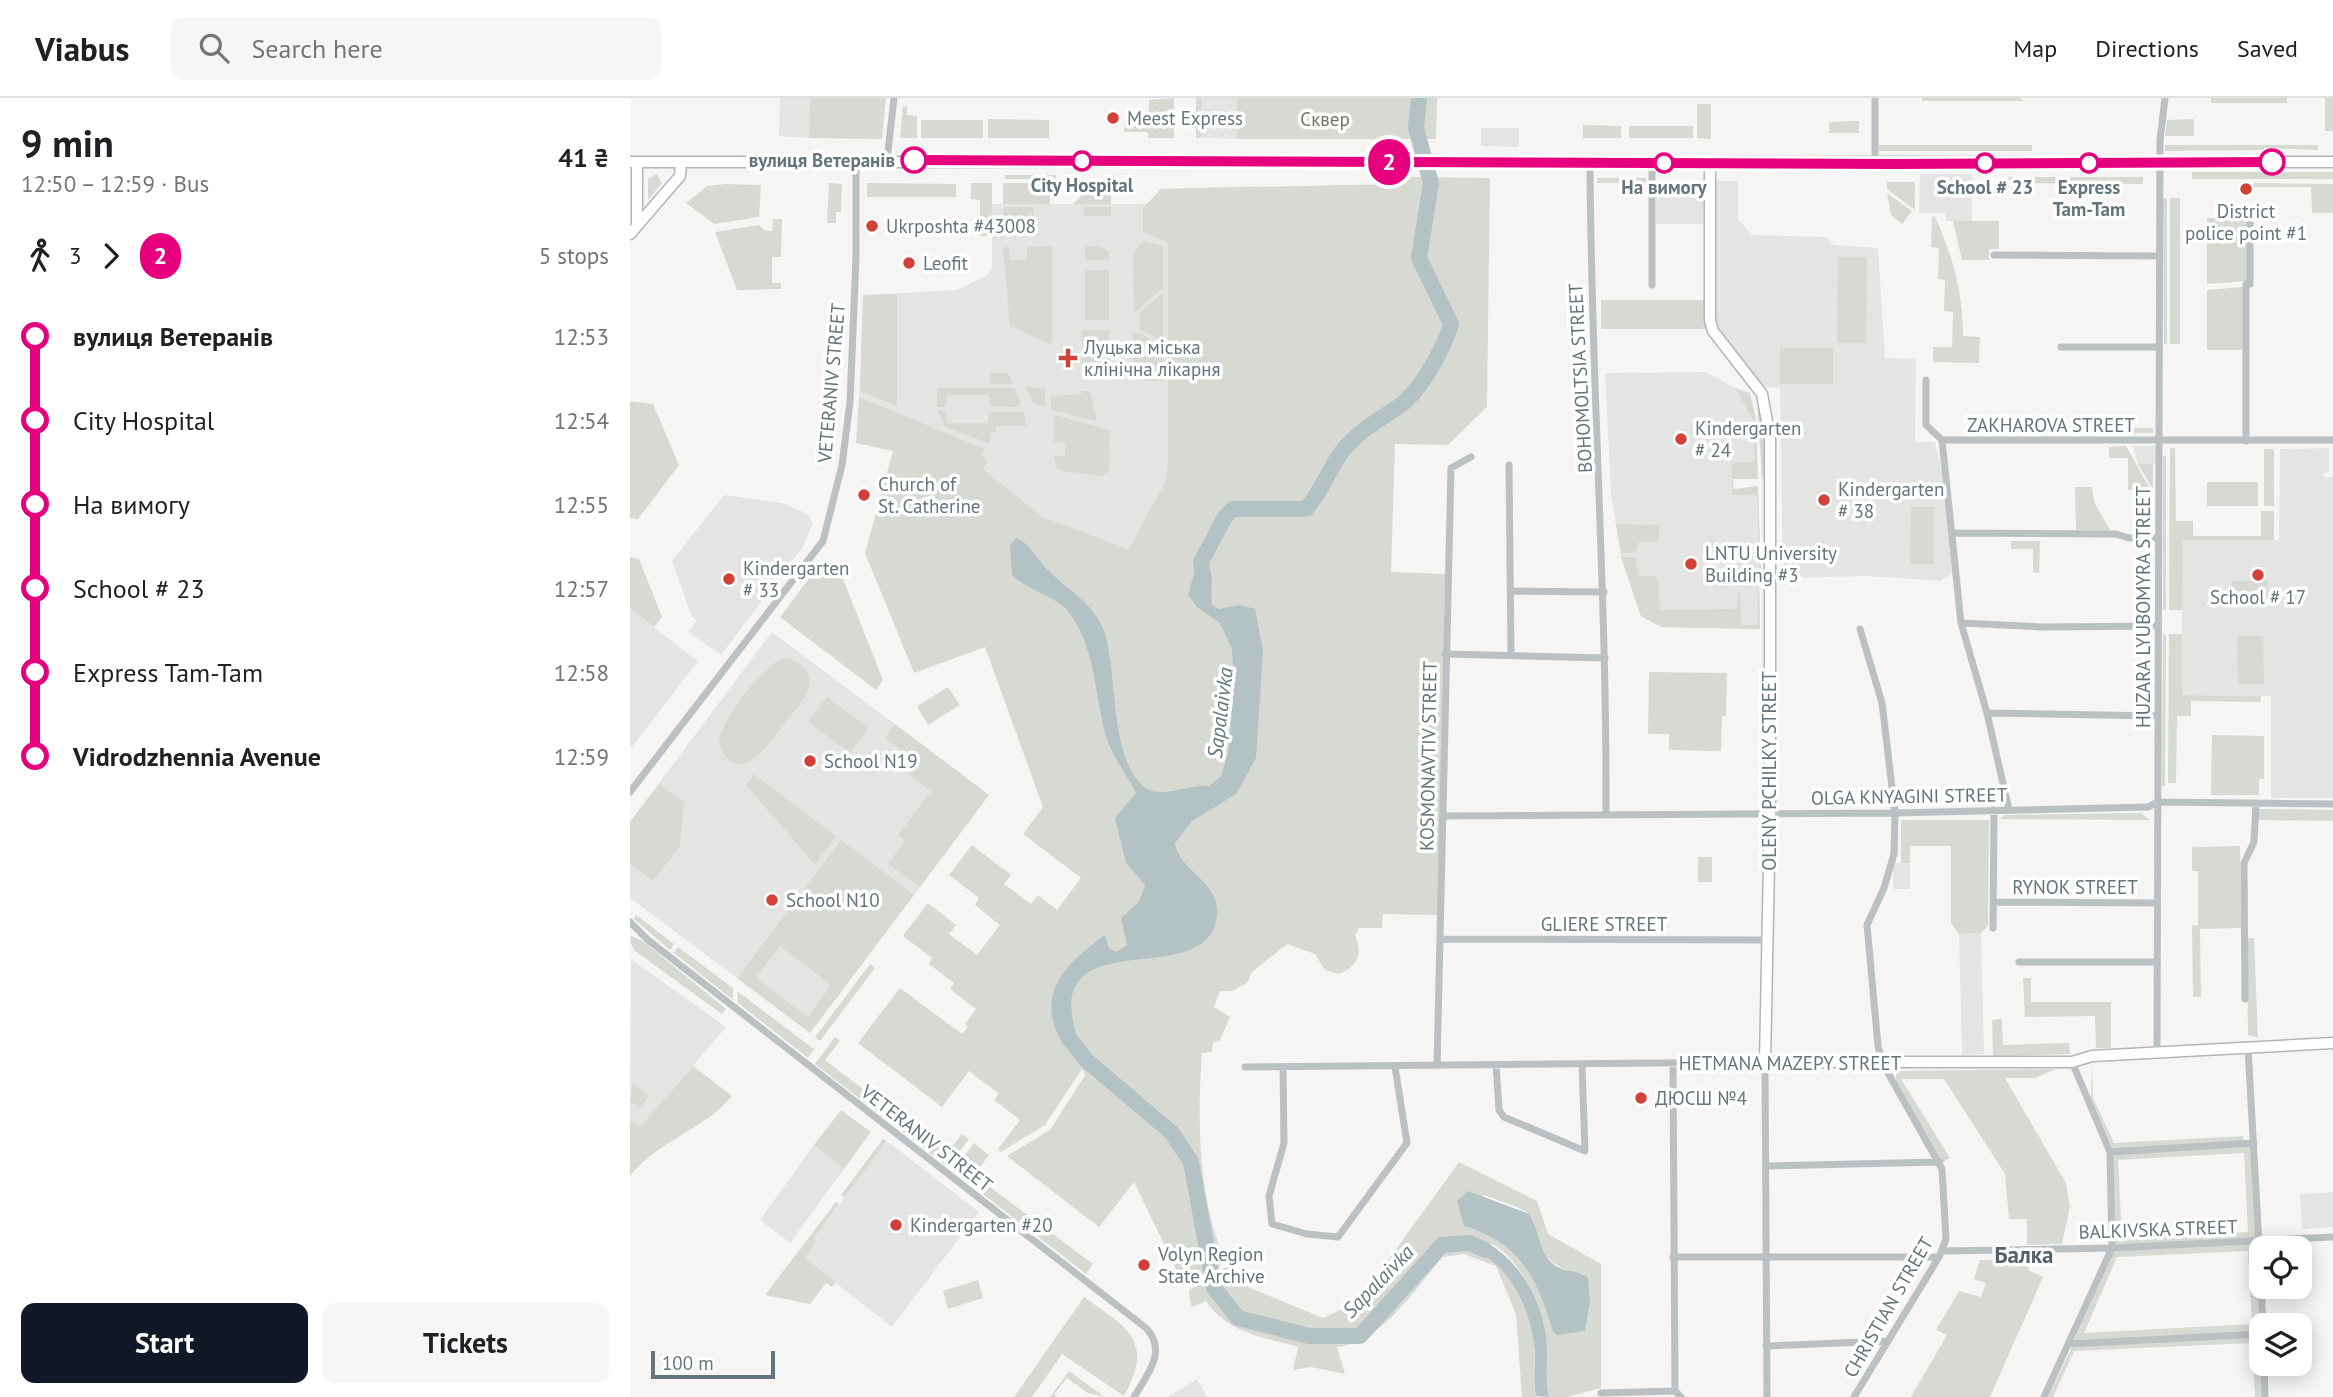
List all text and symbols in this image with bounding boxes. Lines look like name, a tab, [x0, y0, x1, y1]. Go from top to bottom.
search box	[171, 17, 661, 80]
text: Viabus	[35, 27, 129, 70]
icon: search	[195, 29, 233, 67]
text: Search here	[251, 32, 383, 65]
text: Map	[2013, 33, 2057, 64]
text: Directions	[2095, 33, 2199, 64]
text: Saved	[2237, 33, 2298, 64]
place label: Meest Express	[1127, 106, 1243, 130]
park label: Сквер	[1300, 107, 1350, 131]
marker: Meest Express	[1105, 110, 1121, 126]
text: 9 min	[21, 118, 114, 167]
line badge: 2	[1366, 139, 1412, 185]
text: 41 ₴	[558, 141, 609, 174]
text: 2	[1382, 146, 1396, 177]
marker: вулиця Ветеранів	[901, 147, 927, 173]
place label: вулиця Ветеранів	[749, 148, 895, 172]
unlabelled marker	[2259, 149, 2285, 175]
marker: City Hospital	[1072, 151, 1092, 171]
marker: На вимогу	[1654, 153, 1674, 173]
marker: School # 23	[1975, 153, 1995, 173]
marker: Express Tam-Tam	[2079, 153, 2099, 173]
text: 12:50 – 12:59 · Bus	[21, 169, 209, 198]
place label: City Hospital	[1031, 173, 1134, 197]
place label: На вимогу	[1621, 175, 1708, 199]
place label: School # 23	[1937, 175, 2033, 199]
place label: Express Tam-Tam	[2053, 175, 2125, 221]
marker: District police point #1	[2238, 181, 2254, 197]
place label: District police point #1	[2185, 199, 2307, 245]
place label: Ukrposhta #43008	[886, 214, 1036, 238]
marker: Ukrposhta #43008	[864, 218, 880, 234]
icon: walk	[21, 237, 59, 275]
icon: forward	[92, 237, 130, 275]
text: 2	[154, 240, 167, 271]
text: 3	[69, 241, 82, 270]
text: 5 stops	[539, 241, 609, 270]
place label: Leofit	[923, 251, 969, 275]
marker: Leofit	[901, 255, 917, 271]
street label: BOHOMOLTSIA STREET	[1563, 282, 1597, 473]
street label: VETERANIV STREET	[812, 302, 850, 465]
text: вулиця Ветеранів	[73, 320, 273, 353]
text: 12:53	[554, 322, 609, 351]
place label: Луцька міська клінічна лікарня	[1083, 335, 1220, 381]
marker: Луцька міська клінічна лікарня	[1058, 348, 1078, 368]
text: City Hospital	[73, 404, 214, 437]
text: 12:54	[554, 406, 609, 435]
street label: ZAKHAROVA STREET	[1967, 413, 2135, 437]
place label: Kindergarten # 24	[1695, 416, 1801, 462]
marker: Kindergarten # 24	[1673, 431, 1689, 447]
place label: Church of St. Catherine	[878, 472, 981, 518]
place label: Kindergarten # 38	[1838, 477, 1944, 523]
street label: HUZARA LYUBOMYRA STREET	[2131, 486, 2155, 728]
marker: Church of St. Catherine	[856, 487, 872, 503]
text: На вимогу	[73, 488, 190, 521]
text: 12:55	[554, 490, 609, 519]
marker: Kindergarten # 38	[1816, 492, 1832, 508]
place label: LNTU University Building #3	[1705, 541, 1837, 587]
place label: Kindergarten # 33	[743, 556, 849, 602]
marker: LNTU University Building #3	[1683, 556, 1699, 572]
marker: School # 17	[2250, 567, 2266, 583]
marker: Kindergarten # 33	[721, 571, 737, 587]
text: School # 23	[73, 572, 205, 605]
text: 12:57	[554, 574, 609, 603]
place label: School # 17	[2210, 585, 2306, 609]
text: Express Tam-Tam	[73, 656, 263, 689]
text: 12:58	[554, 658, 609, 687]
street label: KOSMONAVTIV STREET	[1414, 660, 1442, 851]
water label: Sapalaivka	[1201, 665, 1239, 760]
street label: OLENY PCHILKY STREET	[1757, 671, 1781, 871]
text: Vidrodzhennia Avenue	[73, 740, 321, 773]
text: 12:59	[554, 742, 609, 771]
place label: School N19	[824, 749, 918, 773]
marker: School N19	[802, 753, 818, 769]
street label: OLGA KNYAGINI STREET	[1811, 782, 2008, 810]
street label: RYNOK STREET	[2012, 875, 2138, 899]
place label: School N10	[786, 888, 880, 912]
marker: School N10	[764, 892, 780, 908]
street label: GLIERE STREET	[1541, 912, 1668, 936]
street label: HETMANA MAZEPY STREET	[1679, 1051, 1902, 1075]
street label: VETERANIV STREET	[856, 1079, 998, 1197]
place label: ДЮСШ №4	[1655, 1086, 1747, 1110]
marker: ДЮСШ №4	[1633, 1090, 1649, 1106]
place label: Kindergarten #20	[910, 1213, 1052, 1237]
street label: BALKIVSKA STREET	[2078, 1214, 2238, 1244]
marker: Kindergarten #20	[888, 1217, 904, 1233]
street label: CHRISTIAN STREET	[1838, 1232, 1938, 1382]
map controls	[2249, 1236, 2312, 1376]
button: locate	[2249, 1236, 2312, 1299]
water label: Sapalaivka	[1336, 1238, 1420, 1323]
district label: Балка	[1994, 1240, 2054, 1269]
place label: Volyn Region State Archive	[1157, 1242, 1265, 1288]
marker: Volyn Region State Archive	[1136, 1257, 1152, 1273]
button: Start	[21, 1303, 308, 1383]
button: Tickets	[322, 1303, 609, 1383]
button: layers	[2249, 1313, 2312, 1376]
scale bar	[651, 1348, 775, 1380]
text: 100 m	[662, 1351, 714, 1375]

